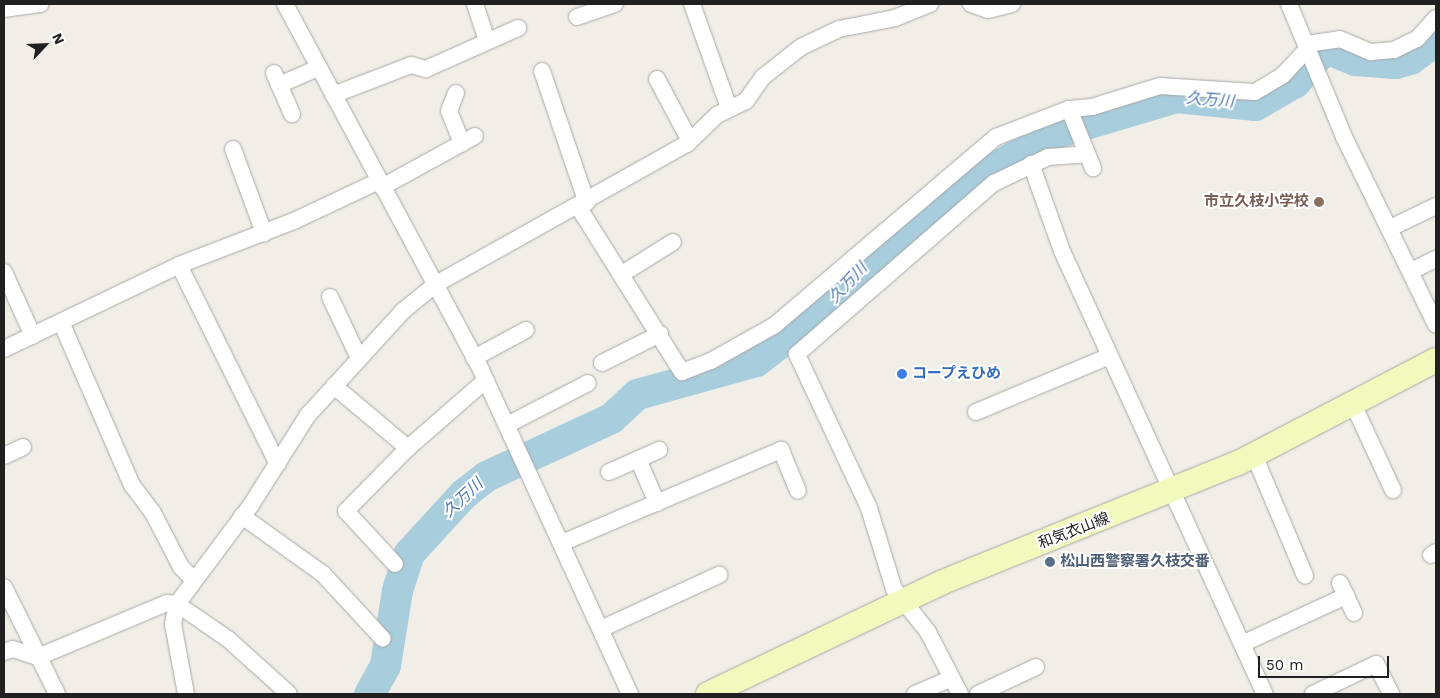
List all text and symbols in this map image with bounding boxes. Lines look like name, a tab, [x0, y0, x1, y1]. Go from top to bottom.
north arrow	[20, 20, 70, 70]
text: N	[49, 31, 68, 47]
water label: 久万川	[1185, 88, 1235, 112]
place label: 市立久枝小学校	[1204, 193, 1309, 211]
marker: 市立久枝小学校	[1313, 196, 1325, 208]
water label: 久万川	[825, 259, 871, 307]
place label: コープえひめ	[912, 365, 1002, 383]
marker: コープえひめ	[896, 368, 908, 380]
water label: 久万川	[439, 475, 487, 521]
street label: 和気衣山線	[1036, 509, 1112, 553]
place label: 松山西警察署久枝交番	[1060, 553, 1210, 571]
marker: 松山西警察署久枝交番	[1044, 556, 1056, 568]
scale bar	[1260, 646, 1391, 678]
text: 50 m	[1266, 656, 1303, 674]

